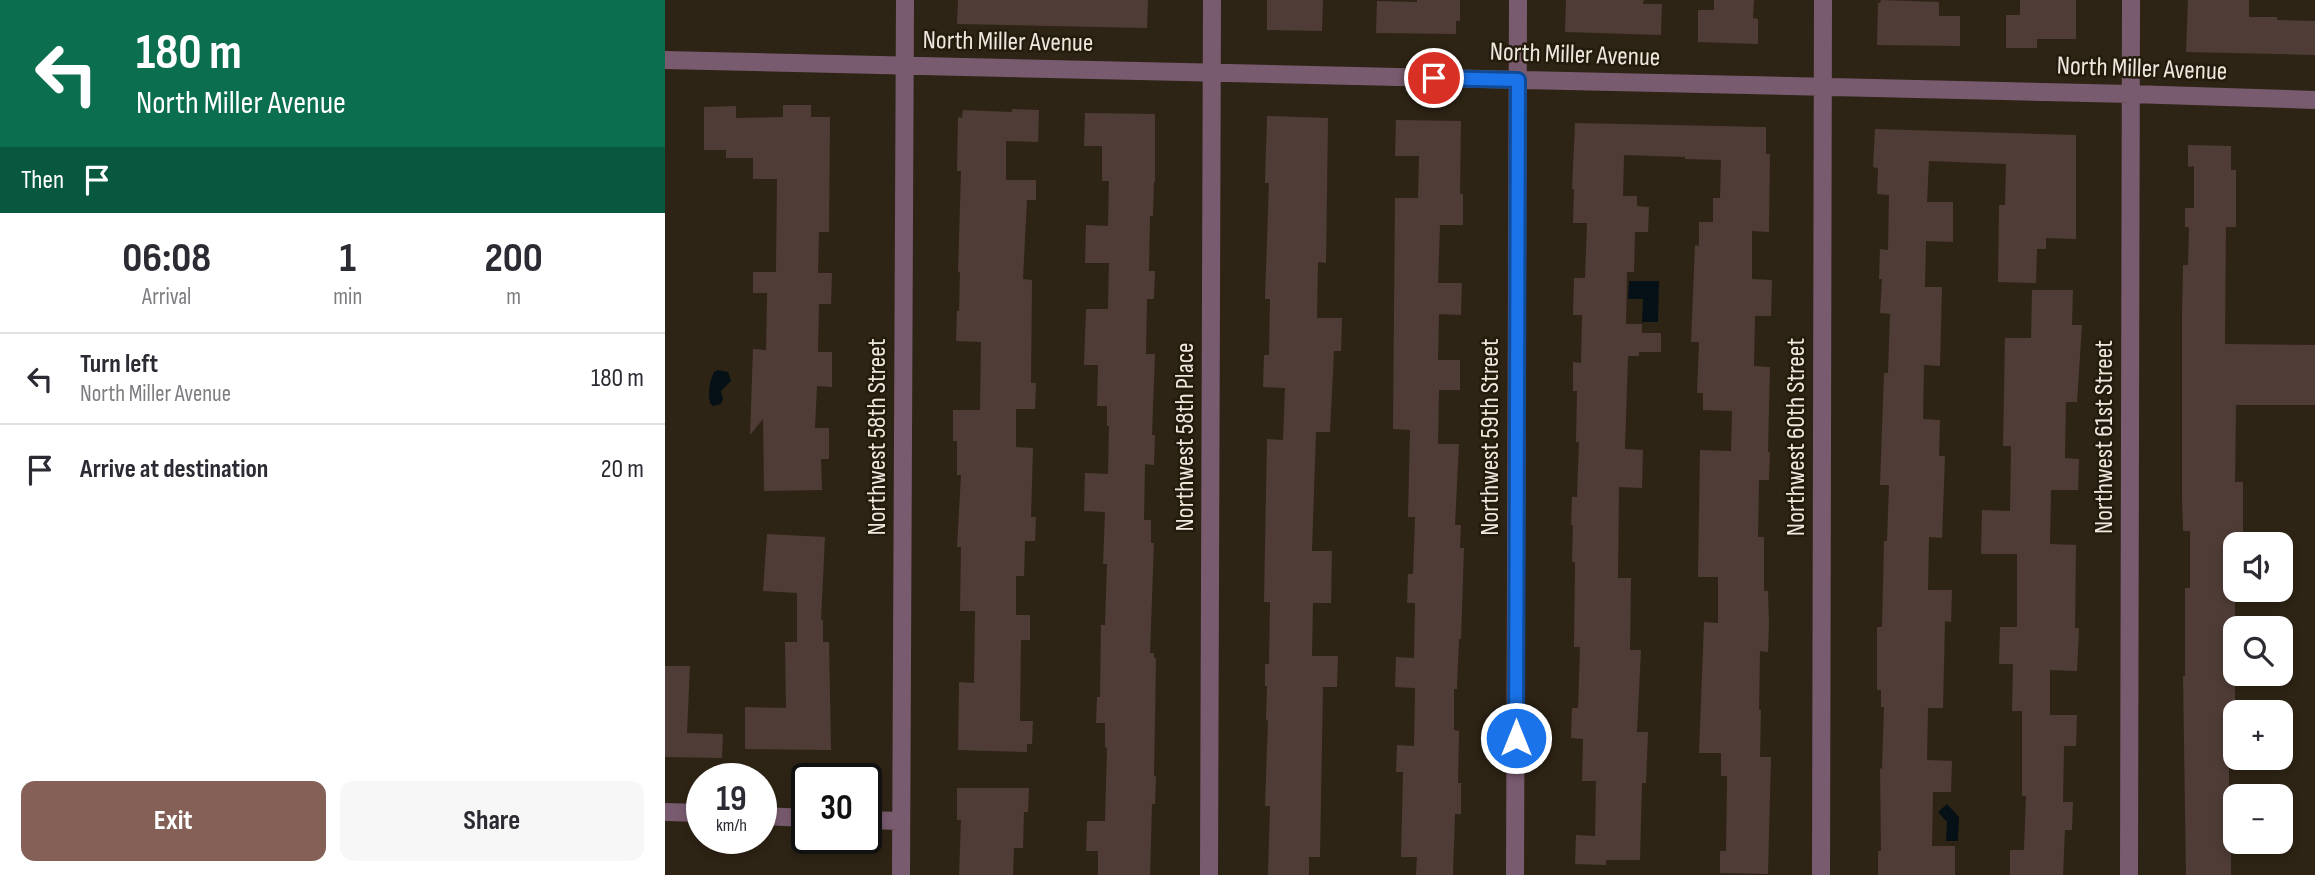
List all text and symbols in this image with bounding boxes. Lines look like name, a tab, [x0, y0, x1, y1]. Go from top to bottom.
text: 180 m	[136, 24, 242, 83]
street label: North Miller Avenue	[922, 25, 1094, 59]
icon: left	[21, 28, 112, 119]
street label: North Miller Avenue	[1489, 37, 1661, 73]
pin	[1404, 48, 1464, 108]
street label: North Miller Avenue	[2056, 51, 2228, 87]
icon: arrive	[1415, 59, 1453, 97]
text: North Miller Avenue	[136, 84, 346, 123]
icon: arrive	[78, 161, 116, 199]
text: Then	[21, 165, 64, 196]
text: 06:08	[122, 233, 211, 284]
text: 1	[340, 233, 356, 284]
text: 200	[484, 233, 543, 284]
text: Arrival	[142, 283, 191, 311]
text: min	[333, 283, 362, 311]
text: m	[506, 283, 521, 311]
street label: Northwest 58th Street	[862, 338, 893, 536]
street label: Northwest 59th Street	[1475, 338, 1506, 536]
street label: Northwest 60th Street	[1781, 338, 1812, 536]
street label: Northwest 61st Street	[2089, 340, 2120, 534]
street label: Northwest 58th Place	[1170, 343, 1201, 531]
text: Turn left	[80, 349, 158, 380]
icon: left	[21, 360, 59, 398]
text: 180 m	[591, 363, 644, 394]
text: North Miller Avenue	[80, 380, 231, 408]
icon: arrive	[21, 451, 59, 489]
text: Arrive at destination	[80, 454, 268, 485]
text: 20 m	[601, 454, 644, 485]
map controls	[2223, 532, 2293, 854]
button: sound	[2223, 532, 2293, 602]
button: search	[2223, 616, 2293, 686]
button: +	[2223, 700, 2293, 770]
position arrow	[1479, 701, 1553, 775]
speed limit sign: 30	[791, 763, 882, 854]
text: 19	[716, 778, 747, 821]
button: Exit	[21, 781, 326, 861]
button: Share	[340, 781, 644, 861]
button: −	[2223, 784, 2293, 854]
text: km/h	[716, 815, 747, 836]

